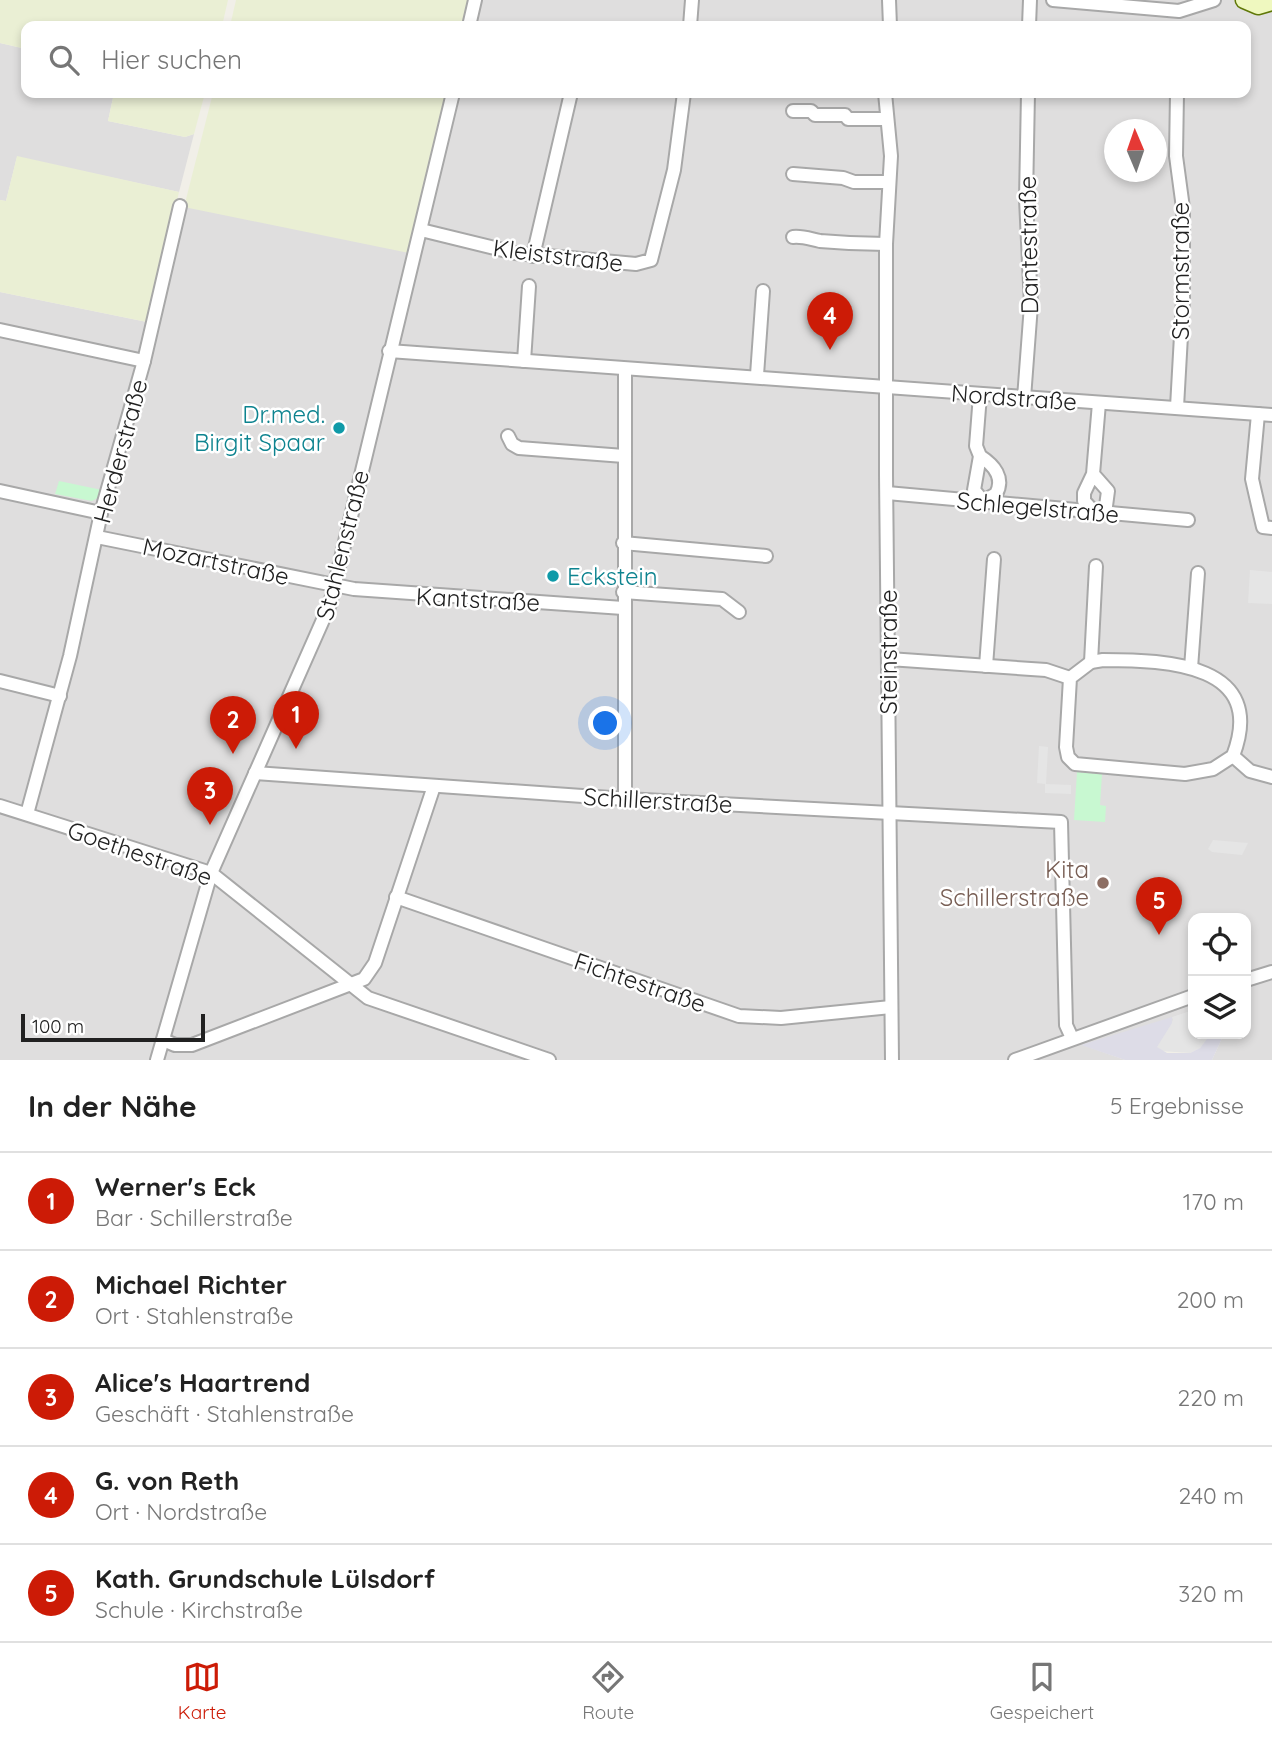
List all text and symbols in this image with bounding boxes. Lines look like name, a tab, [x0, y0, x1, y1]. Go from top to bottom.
search box	[21, 21, 1251, 98]
icon: search	[45, 41, 83, 79]
text: Hier suchen	[101, 43, 242, 76]
north arrow	[1104, 119, 1167, 182]
street label: Dantestraße	[1012, 176, 1044, 314]
street label: Stormstraße	[1165, 202, 1195, 340]
street label: Kleiststraße	[491, 232, 625, 278]
pin: 4	[807, 292, 853, 350]
street label: Herderstraße	[86, 376, 154, 526]
street label: Nordstraße	[950, 378, 1078, 416]
place label: Dr.med. Birgit Spaar	[194, 399, 325, 457]
marker: Dr.med. Birgit Spaar	[331, 420, 347, 436]
street label: Stahlenstraße	[309, 467, 375, 623]
street label: Schlegelstraße	[956, 485, 1120, 529]
street label: Mozartstraße	[140, 531, 292, 591]
place label: Eckstein	[567, 561, 658, 591]
marker: Eckstein	[545, 568, 561, 584]
street label: Kantstraße	[415, 581, 541, 617]
street label: Steinstraße	[873, 589, 903, 715]
pin: 1	[273, 691, 319, 749]
pin: 2	[210, 696, 256, 754]
your location	[588, 706, 622, 740]
pin: 3	[187, 767, 233, 825]
street label: Schillerstraße	[583, 781, 733, 819]
street label: Goethestraße	[64, 814, 216, 892]
place label: Kita Schillerstraße	[940, 854, 1089, 912]
marker: Kita Schillerstraße	[1095, 875, 1111, 891]
pin: 5	[1136, 877, 1182, 935]
map controls	[1188, 913, 1251, 1039]
button: locate	[1188, 913, 1251, 976]
street label: Fichtestraße	[570, 945, 710, 1019]
button: layers	[1188, 976, 1251, 1039]
scale bar	[21, 1011, 205, 1043]
text: 100 m	[32, 1014, 84, 1038]
text: In der Nähe	[28, 1087, 197, 1125]
text: 5 Ergebnisse	[1110, 1091, 1244, 1120]
text: Werner's Eck	[95, 1170, 256, 1203]
text: 1	[47, 1187, 55, 1216]
text: 170 m	[1183, 1187, 1244, 1216]
text: Bar · Schillerstraße	[95, 1203, 293, 1232]
text: Michael Richter	[95, 1268, 287, 1301]
text: 2	[44, 1285, 58, 1314]
text: 200 m	[1177, 1285, 1244, 1314]
text: Ort · Stahlenstraße	[95, 1301, 293, 1330]
text: Alice's Haartrend	[95, 1366, 310, 1399]
text: 3	[45, 1383, 57, 1412]
text: 220 m	[1178, 1383, 1244, 1412]
text: Geschäft · Stahlenstraße	[95, 1399, 354, 1428]
text: G. von Reth	[95, 1464, 239, 1497]
text: 4	[44, 1481, 58, 1510]
text: 240 m	[1179, 1481, 1244, 1510]
text: Ort · Nordstraße	[95, 1497, 267, 1526]
text: Kath. Grundschule Lülsdorf	[95, 1562, 435, 1595]
text: 5	[44, 1579, 58, 1608]
text: 320 m	[1178, 1579, 1244, 1608]
text: Schule · Kirchstraße	[95, 1595, 303, 1624]
tab: Karte	[178, 1658, 227, 1724]
tab: Route	[582, 1658, 634, 1724]
tab: Gespeichert	[990, 1658, 1094, 1724]

